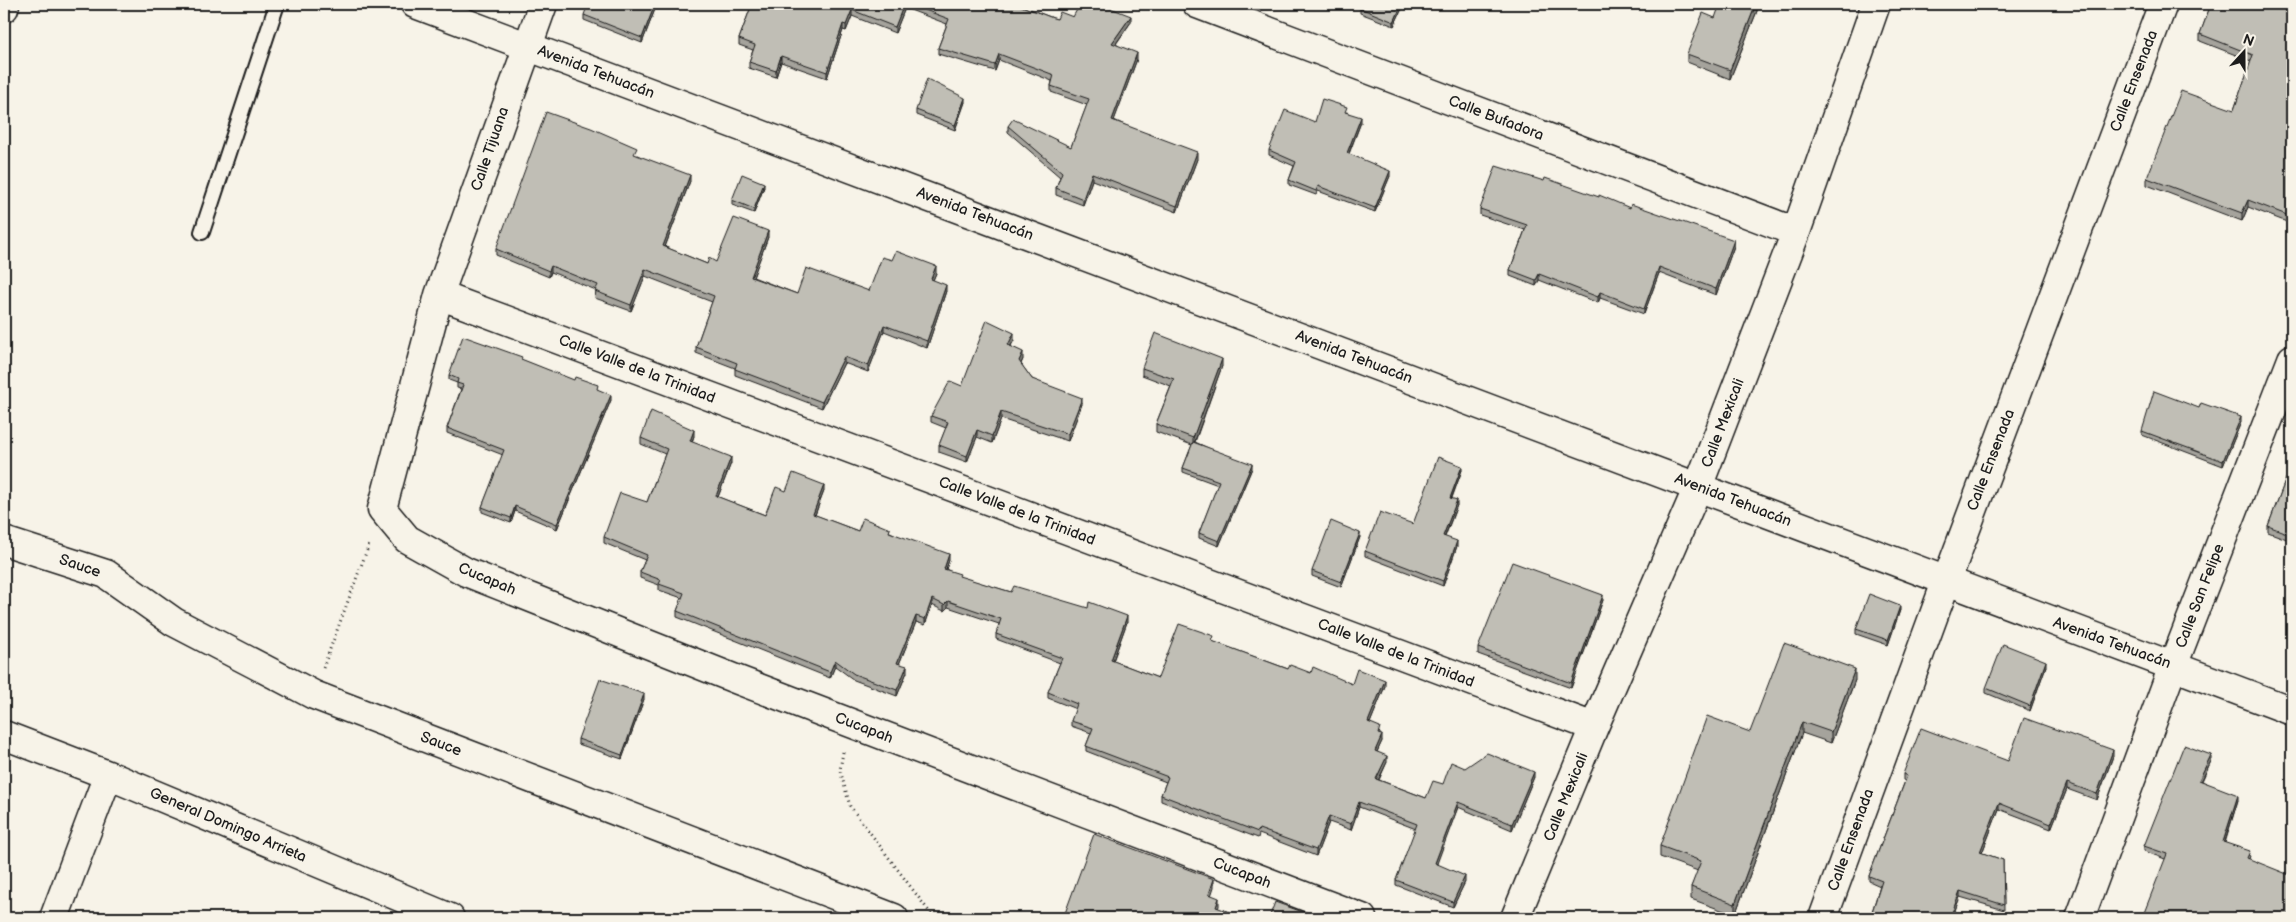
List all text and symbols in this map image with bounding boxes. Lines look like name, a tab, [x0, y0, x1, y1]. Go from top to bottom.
street label: Calle Ensenada	[2106, 27, 2162, 135]
north arrow	[2218, 28, 2268, 78]
text: N	[2241, 31, 2256, 50]
street label: Avenida Tehuacán	[535, 41, 657, 103]
street label: Calle Bufadora	[1446, 91, 1546, 145]
street label: Calle Tijuana	[467, 105, 513, 193]
street label: Avenida Tehuacán	[914, 183, 1036, 245]
street label: Avenida Tehuacán	[1293, 326, 1415, 388]
street label: Calle Valle de la Trinidad	[556, 330, 718, 408]
street label: Calle Mexicali	[1697, 376, 1749, 470]
street label: Calle Ensenada	[1963, 406, 2019, 514]
street label: Avenida Tehuacán	[1672, 469, 1794, 531]
street label: Calle Valle de la Trinidad	[936, 472, 1098, 550]
street label: Calle San Felipe	[2171, 541, 2229, 651]
street label: Sauce	[57, 550, 103, 582]
street label: Cucapah	[455, 558, 519, 600]
street label: Avenida Tehuacán	[2051, 613, 2173, 673]
street label: Calle Valle de la Trinidad	[1315, 614, 1477, 692]
street label: Cucapah	[832, 708, 896, 748]
street label: Sauce	[418, 727, 464, 761]
street label: Calle Mexicali	[1540, 750, 1592, 844]
street label: General Domingo Arrieta	[147, 783, 309, 867]
street label: Calle Ensenada	[1824, 786, 1878, 894]
street label: Cucapah	[1210, 853, 1274, 893]

